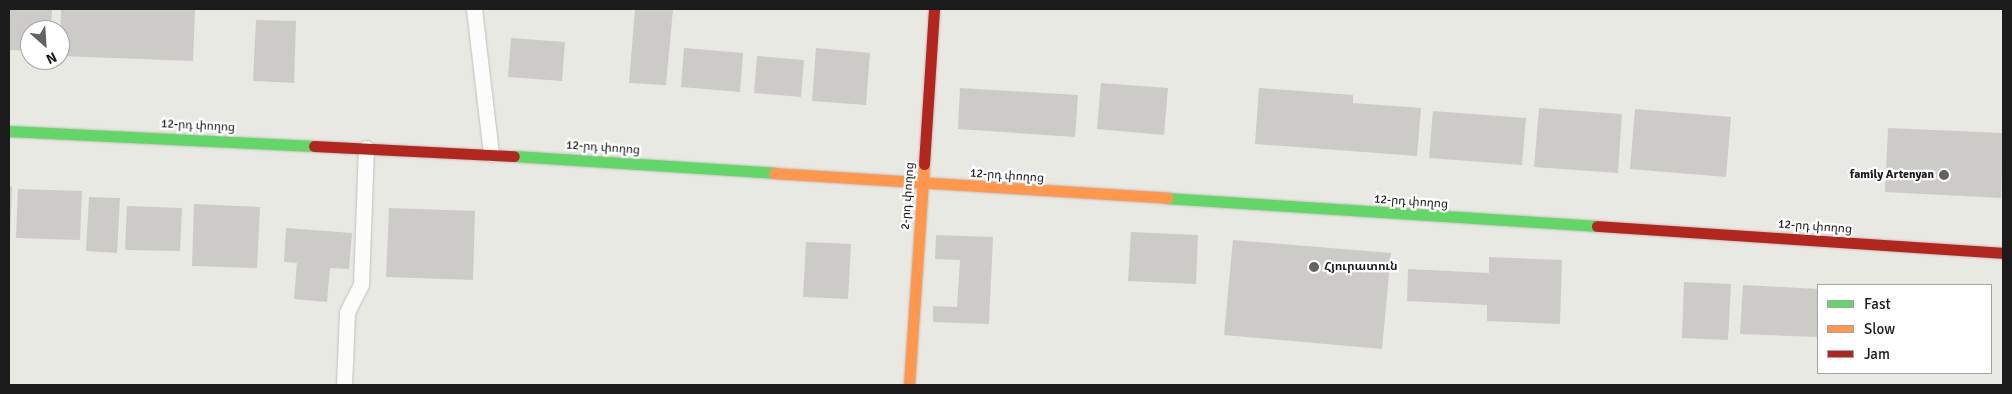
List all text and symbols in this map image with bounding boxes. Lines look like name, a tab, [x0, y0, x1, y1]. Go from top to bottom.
north arrow	[20, 20, 70, 70]
text: N	[43, 48, 59, 68]
street label: 12-րդ փողոց	[161, 117, 235, 135]
street label: 12-րդ փողոց	[565, 138, 641, 158]
street label: 2-րդ փողոց	[898, 162, 918, 230]
street label: 12-րդ փողոց	[969, 166, 1045, 186]
place label: family Artenyan	[1850, 168, 1934, 182]
marker: family Artenyan	[1938, 169, 1950, 181]
street label: 12-րդ փողոց	[1373, 192, 1449, 212]
street label: 12-րդ փողոց	[1777, 217, 1853, 237]
place label: Հյուրատուն	[1324, 260, 1398, 274]
marker: Հյուրատուն	[1308, 261, 1320, 273]
legend	[1817, 284, 1992, 374]
text: Fast	[1864, 295, 1891, 313]
text: Slow	[1864, 320, 1895, 338]
text: Jam	[1864, 345, 1890, 363]

